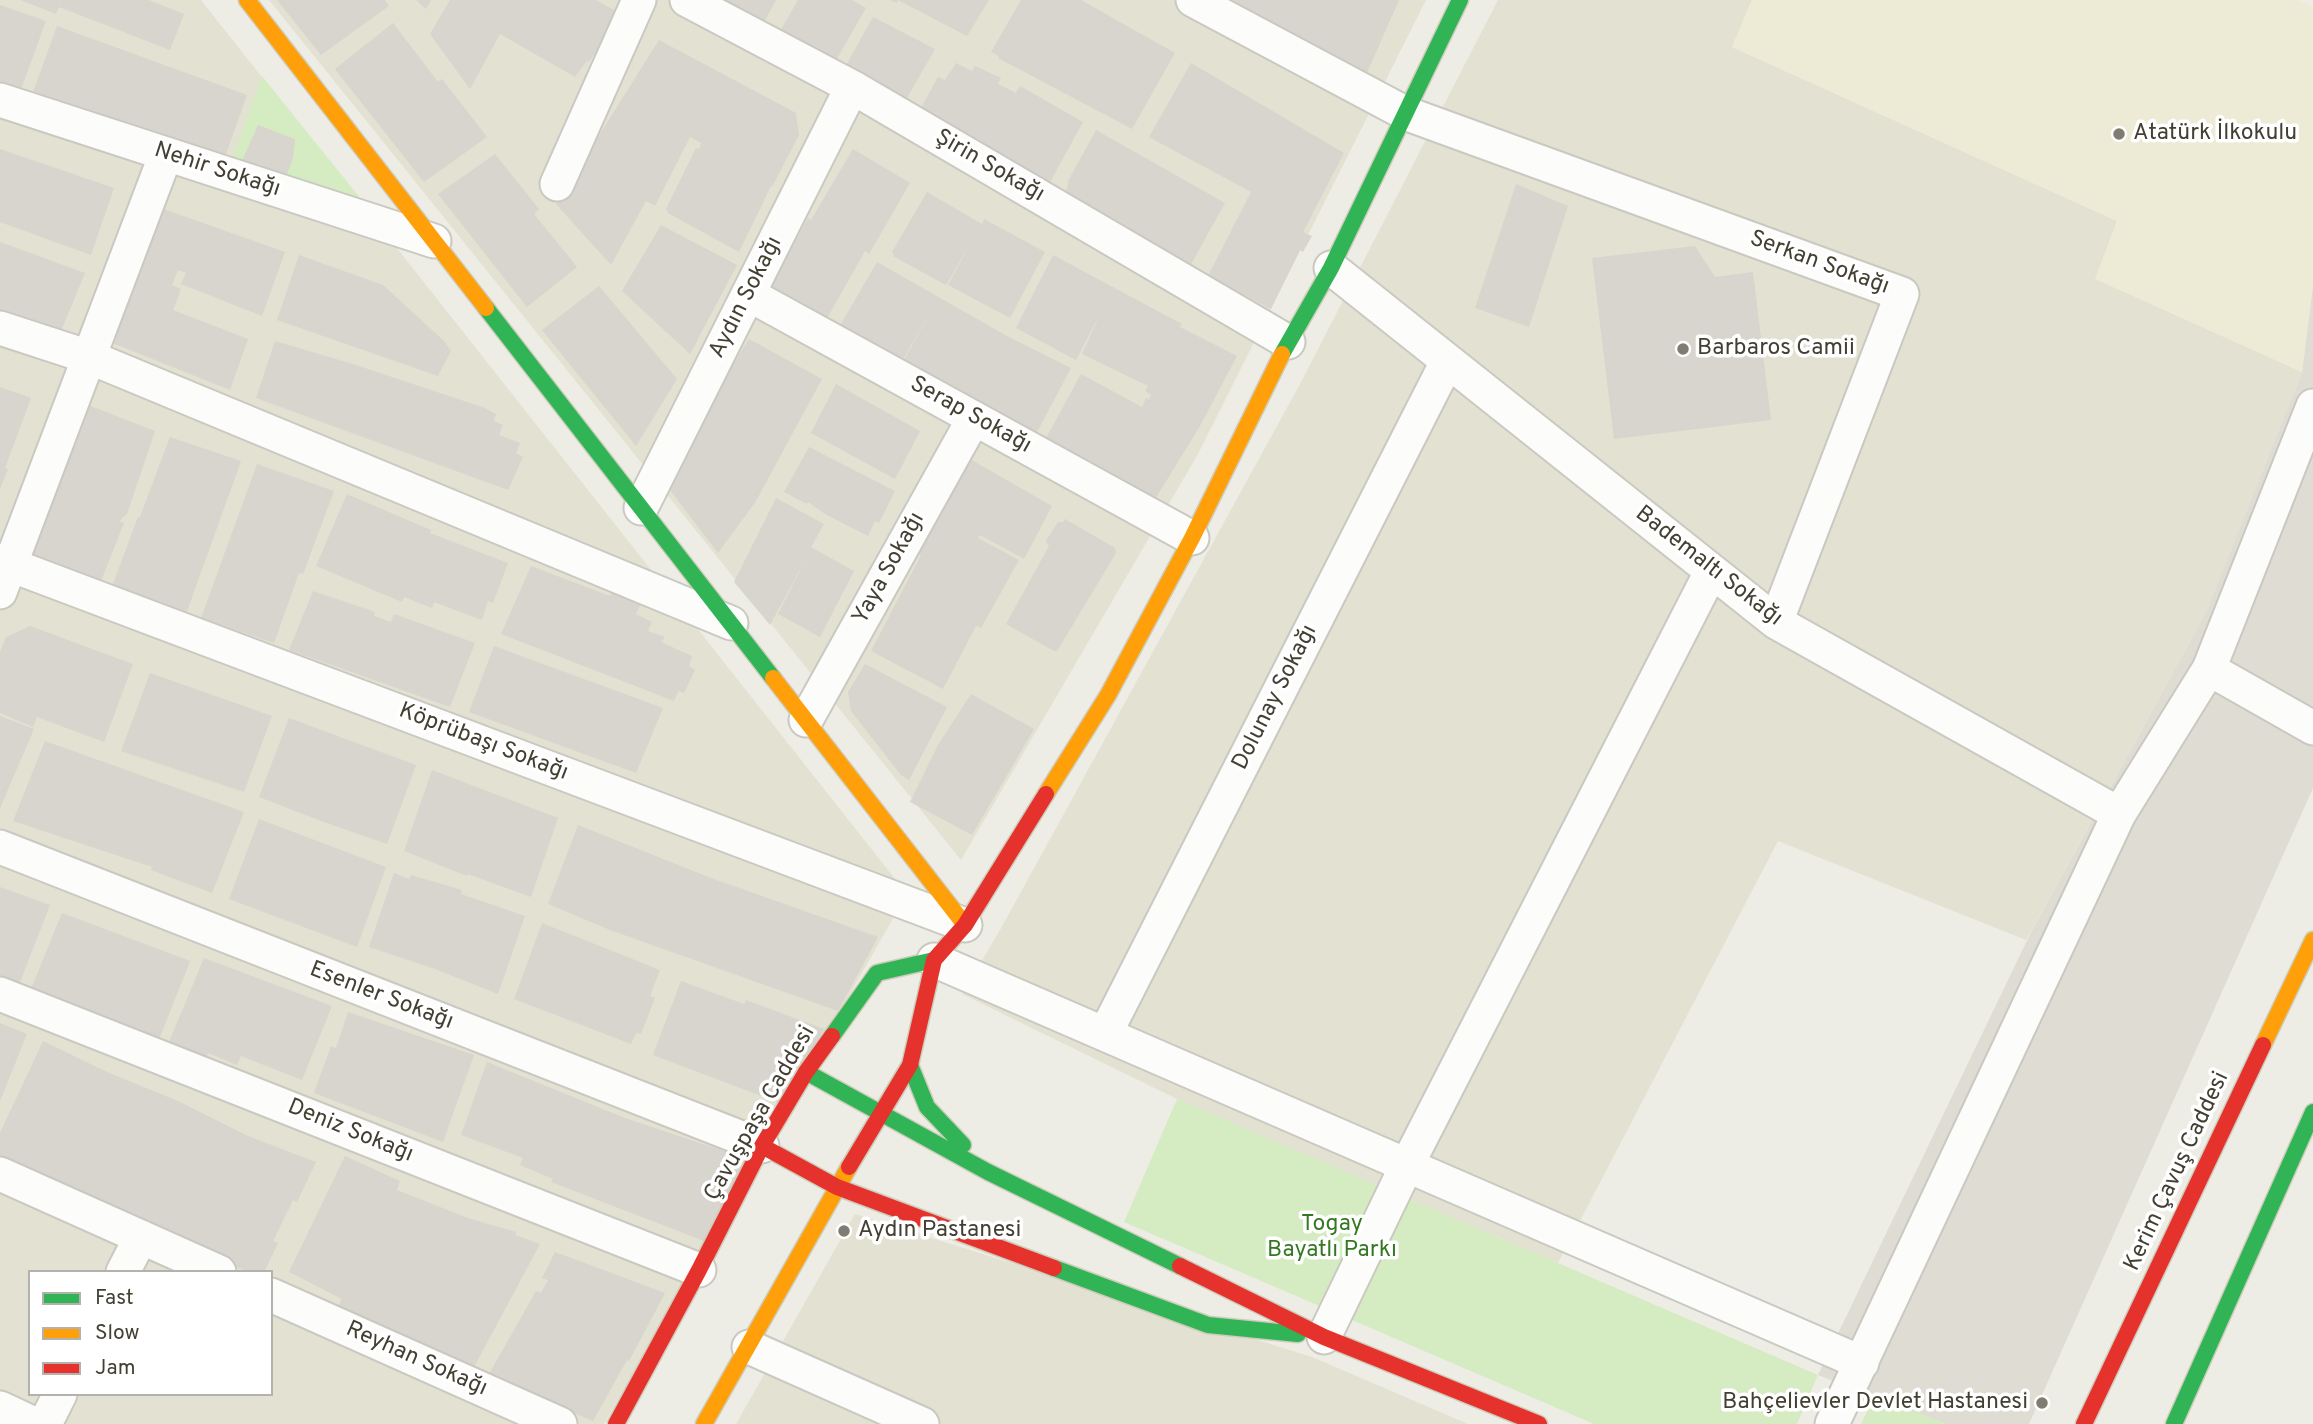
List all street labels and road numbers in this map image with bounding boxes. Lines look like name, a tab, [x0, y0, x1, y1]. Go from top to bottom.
street label: Şirin Sokağı	[929, 125, 1049, 209]
street label: Nehir Sokağı	[150, 138, 284, 204]
street label: Serkan Sokağı	[1745, 226, 1893, 302]
street label: Aydın Sokağı	[705, 232, 789, 364]
street label: Serap Sokağı	[905, 371, 1035, 461]
street label: Bademaltı Sokağı	[1629, 501, 1787, 633]
street label: Yaya Sokağı	[848, 508, 932, 630]
street label: Dolunay Sokağı	[1228, 621, 1324, 775]
street label: Köprübaşı Sokağı	[394, 698, 572, 788]
street label: Esenler Sokağı	[305, 957, 457, 1037]
street label: Çavuşpaşa Caddesi	[700, 1021, 822, 1207]
street label: Kerim Çavuş Caddesi	[2120, 1068, 2236, 1276]
street label: Deniz Sokağı	[283, 1094, 417, 1170]
street label: Reyhan Sokağı	[341, 1317, 491, 1403]

